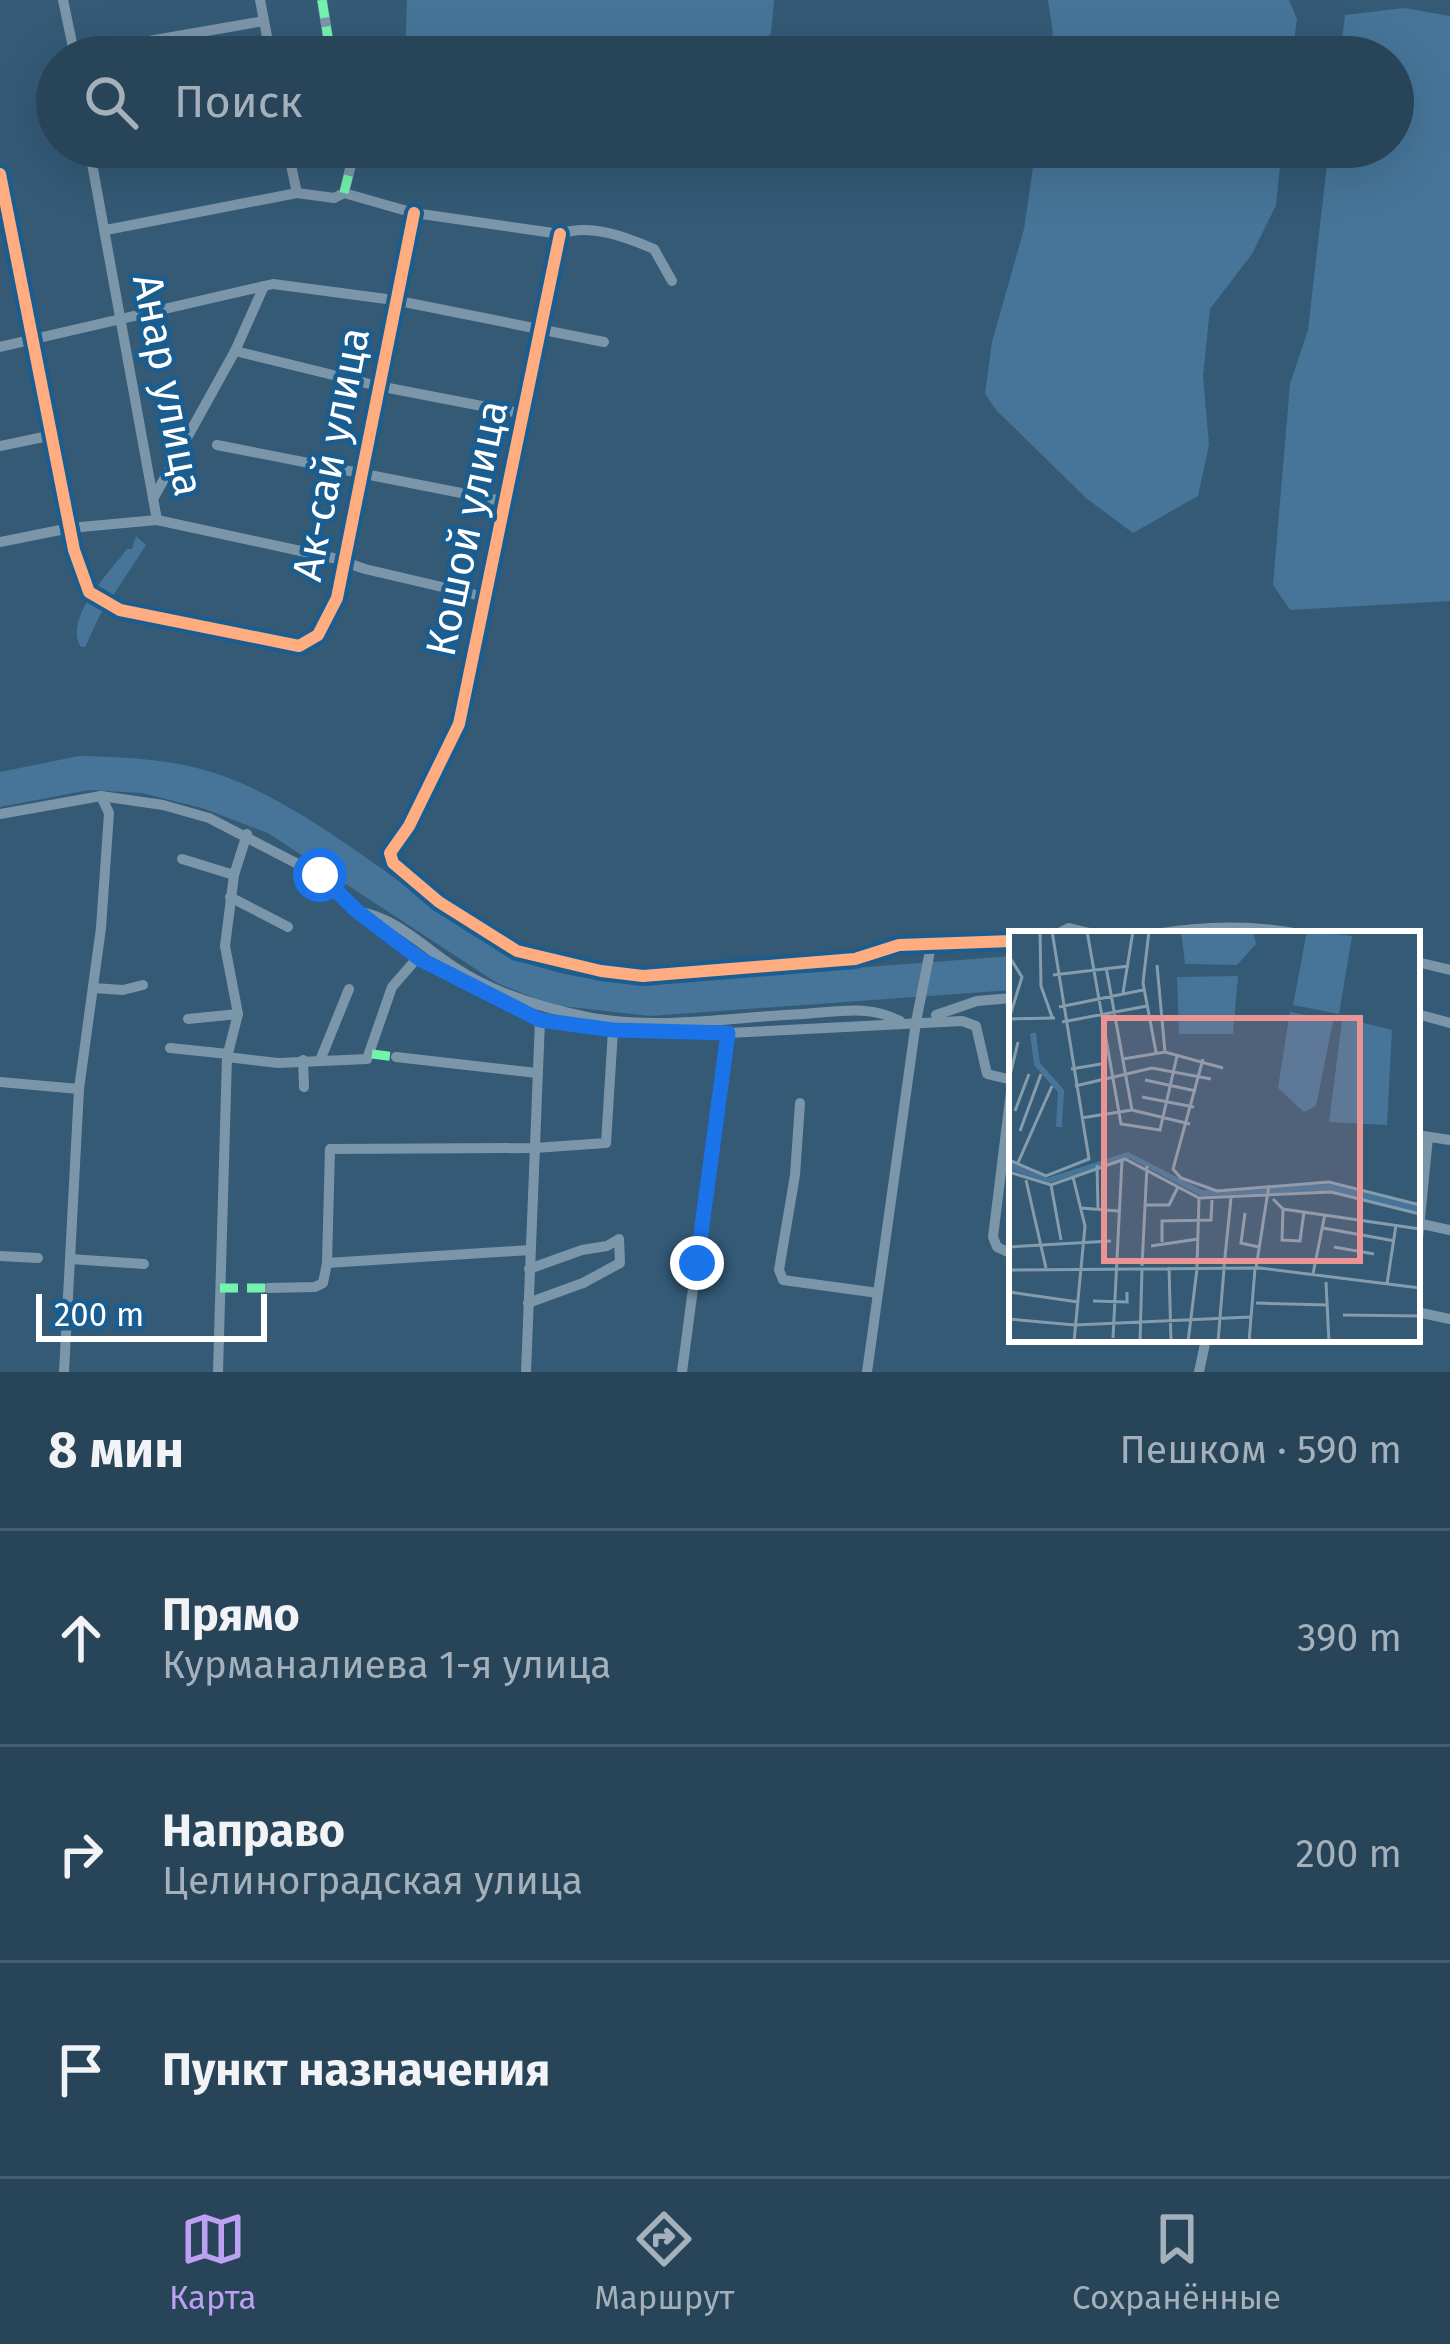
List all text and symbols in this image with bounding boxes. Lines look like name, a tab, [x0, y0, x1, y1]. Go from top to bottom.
search box	[36, 36, 1414, 168]
icon: search	[78, 69, 144, 135]
text: Поиск	[174, 75, 303, 129]
street label: Анар улица	[122, 270, 214, 500]
street label: Ак-сай улица	[282, 323, 380, 585]
street label: Кошой улица	[415, 396, 518, 661]
route start	[293, 848, 347, 902]
inset map	[1009, 931, 1420, 1342]
route end	[670, 1236, 724, 1290]
scale bar	[36, 1288, 267, 1341]
text: 200 m	[54, 1295, 144, 1335]
text: 8 мин	[48, 1419, 184, 1481]
text: Пешком · 590 m	[1120, 1427, 1402, 1473]
text: Прямо	[162, 1588, 300, 1642]
icon: ahead	[48, 1605, 114, 1671]
text: 390 m	[1297, 1615, 1402, 1661]
text: Курманалиева 1-я улица	[162, 1642, 611, 1688]
text: Направо	[162, 1804, 345, 1858]
icon: right	[48, 1821, 114, 1887]
text: 200 m	[1295, 1831, 1402, 1877]
text: Целиноградская улица	[162, 1858, 583, 1904]
icon: arrive	[48, 2037, 114, 2103]
text: Пункт назначения	[162, 2043, 550, 2097]
tab: Карта	[169, 2206, 256, 2318]
tab: Маршрут	[594, 2206, 734, 2318]
tab: Сохранённые	[1072, 2206, 1281, 2318]

